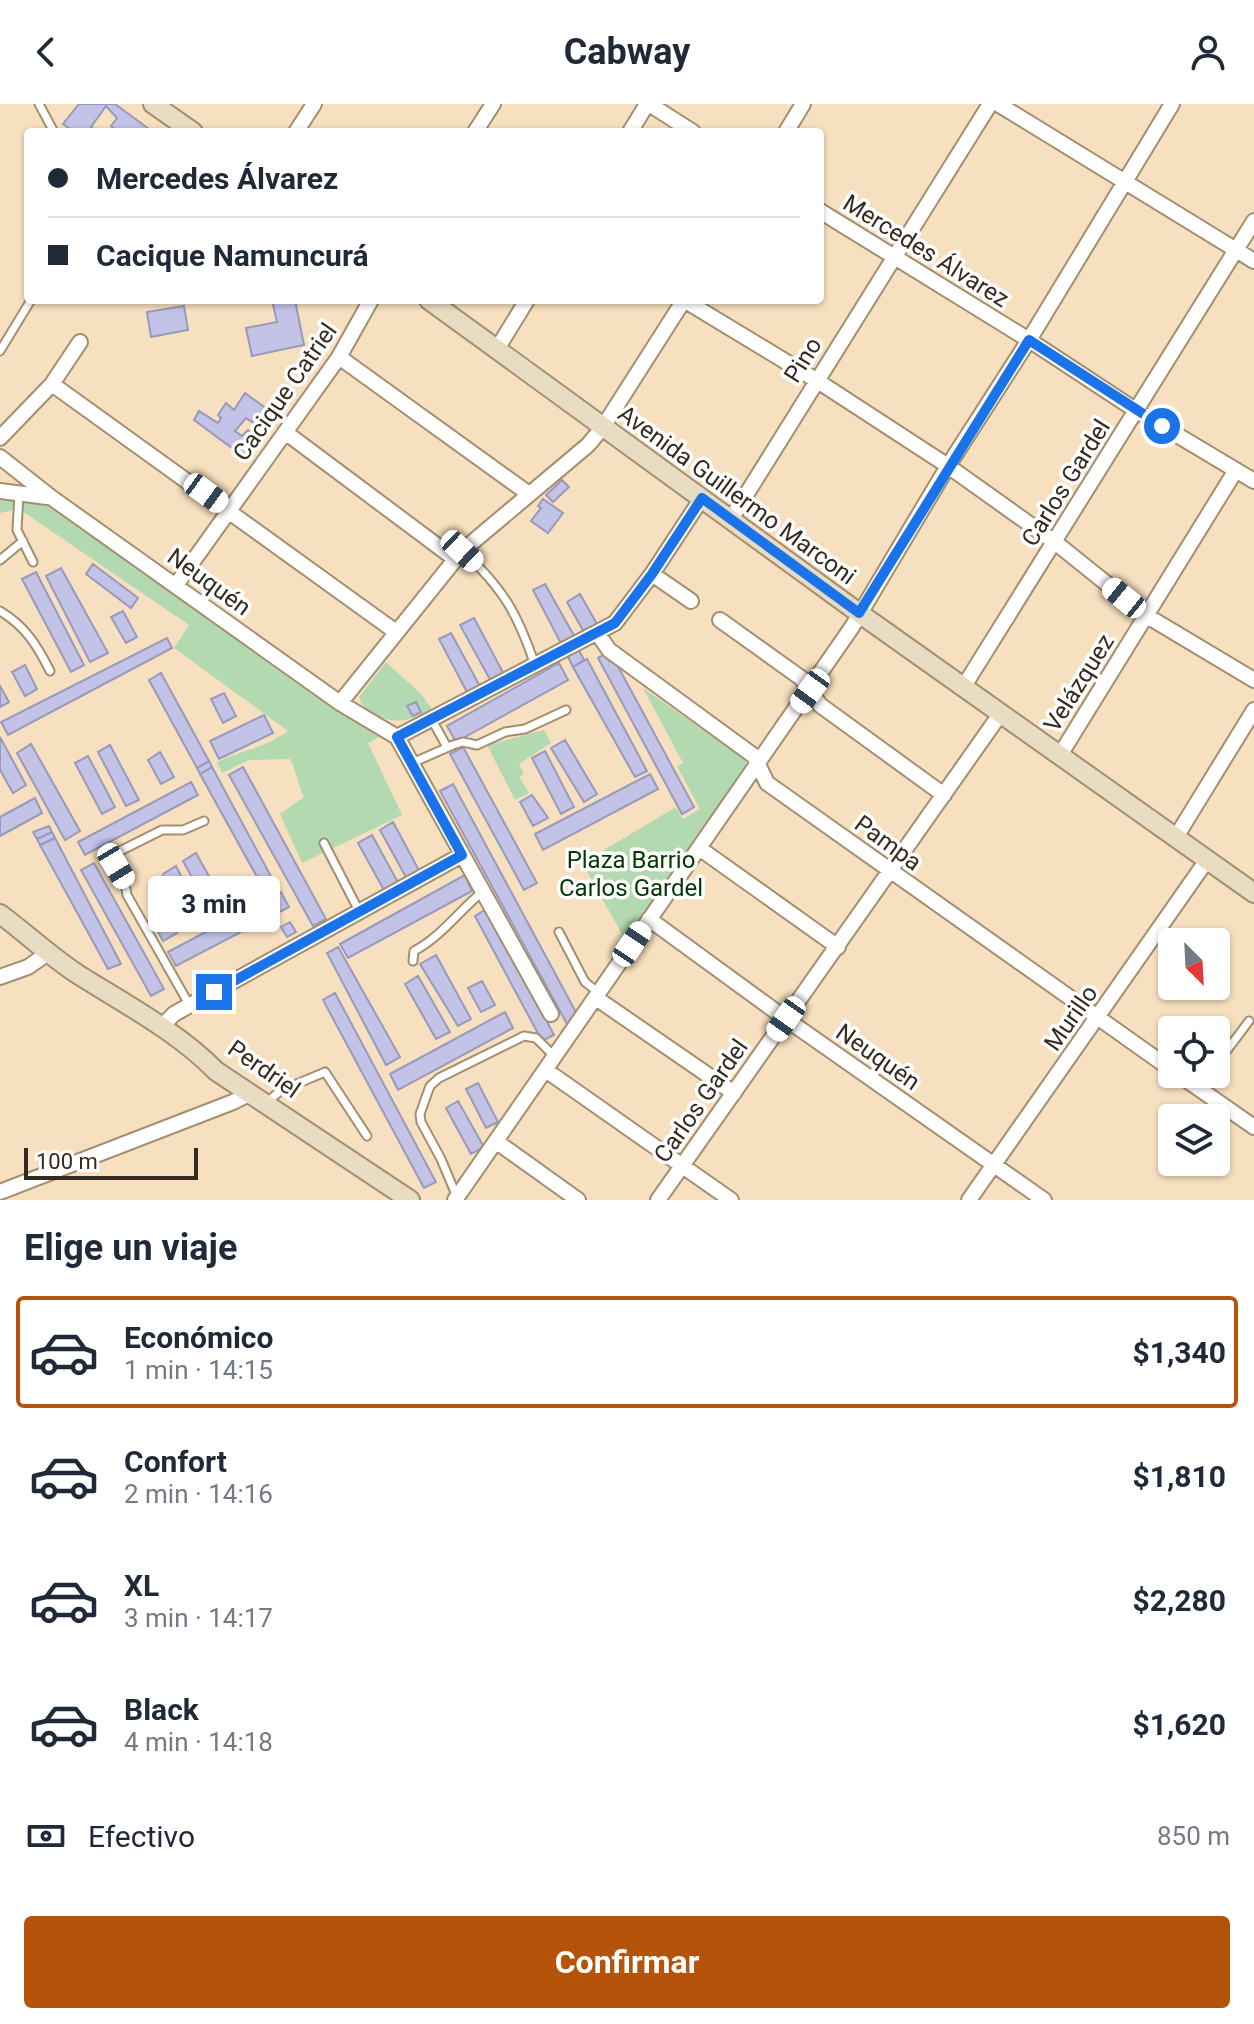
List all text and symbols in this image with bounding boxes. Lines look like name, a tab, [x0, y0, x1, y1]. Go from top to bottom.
icon: back	[24, 30, 68, 74]
icon: person	[1186, 30, 1230, 74]
text: Cabway	[564, 31, 690, 73]
text: Mercedes Álvarez	[96, 161, 338, 196]
street label: Mercedes Álvarez	[838, 189, 1014, 313]
text: Cacique Namuncurá	[96, 238, 368, 273]
street label: Cacique Catriel	[227, 318, 343, 466]
street label: Pino	[778, 332, 828, 388]
street label: Avenida Guillermo Marconi	[613, 399, 861, 591]
route start	[1144, 408, 1180, 444]
street label: Carlos Gardel	[1016, 414, 1116, 552]
car	[180, 469, 232, 517]
car	[436, 526, 488, 576]
street label: Neuquén	[162, 542, 256, 622]
car	[1098, 574, 1150, 622]
street label: Velázquez	[1038, 629, 1120, 737]
car	[786, 665, 834, 717]
street label: Pampa	[849, 809, 927, 877]
car	[93, 839, 139, 893]
park label: Plaza Barrio Carlos Gardel	[559, 846, 703, 902]
callout: 3 min	[148, 876, 280, 932]
text: 3 min	[181, 889, 247, 919]
car	[609, 917, 655, 971]
north arrow	[1158, 928, 1230, 1000]
map controls	[1158, 928, 1230, 1176]
route end	[196, 974, 232, 1010]
street label: Murillo	[1038, 980, 1104, 1056]
car	[762, 992, 810, 1046]
button: locate	[1158, 1016, 1230, 1088]
street label: Neuquén	[831, 1018, 925, 1096]
street label: Perdriel	[223, 1034, 305, 1104]
street label: Carlos Gardel	[648, 1034, 754, 1168]
button: layers	[1158, 1104, 1230, 1176]
scale bar	[24, 1144, 198, 1180]
text: 100 m	[36, 1149, 98, 1174]
text: Elige un viaje	[24, 1227, 237, 1269]
icon: car	[28, 1316, 100, 1388]
text: Económico	[124, 1320, 273, 1355]
text: $1,340	[1133, 1335, 1226, 1370]
text: 1 min · 14:15	[124, 1355, 273, 1385]
icon: car	[28, 1440, 100, 1512]
text: Confort	[124, 1444, 227, 1479]
text: $1,810	[1133, 1459, 1226, 1494]
text: 2 min · 14:16	[124, 1479, 273, 1509]
icon: car	[28, 1564, 100, 1636]
text: XL	[124, 1568, 159, 1603]
text: $2,280	[1133, 1583, 1226, 1618]
text: 3 min · 14:17	[124, 1603, 273, 1633]
icon: car	[28, 1688, 100, 1760]
text: Black	[124, 1692, 199, 1727]
text: $1,620	[1133, 1707, 1226, 1742]
text: 4 min · 14:18	[124, 1727, 273, 1757]
icon: cash	[24, 1814, 68, 1858]
text: Efectivo	[88, 1819, 195, 1854]
text: 850 m	[1157, 1821, 1230, 1851]
button: Confirmar	[24, 1916, 1230, 2008]

